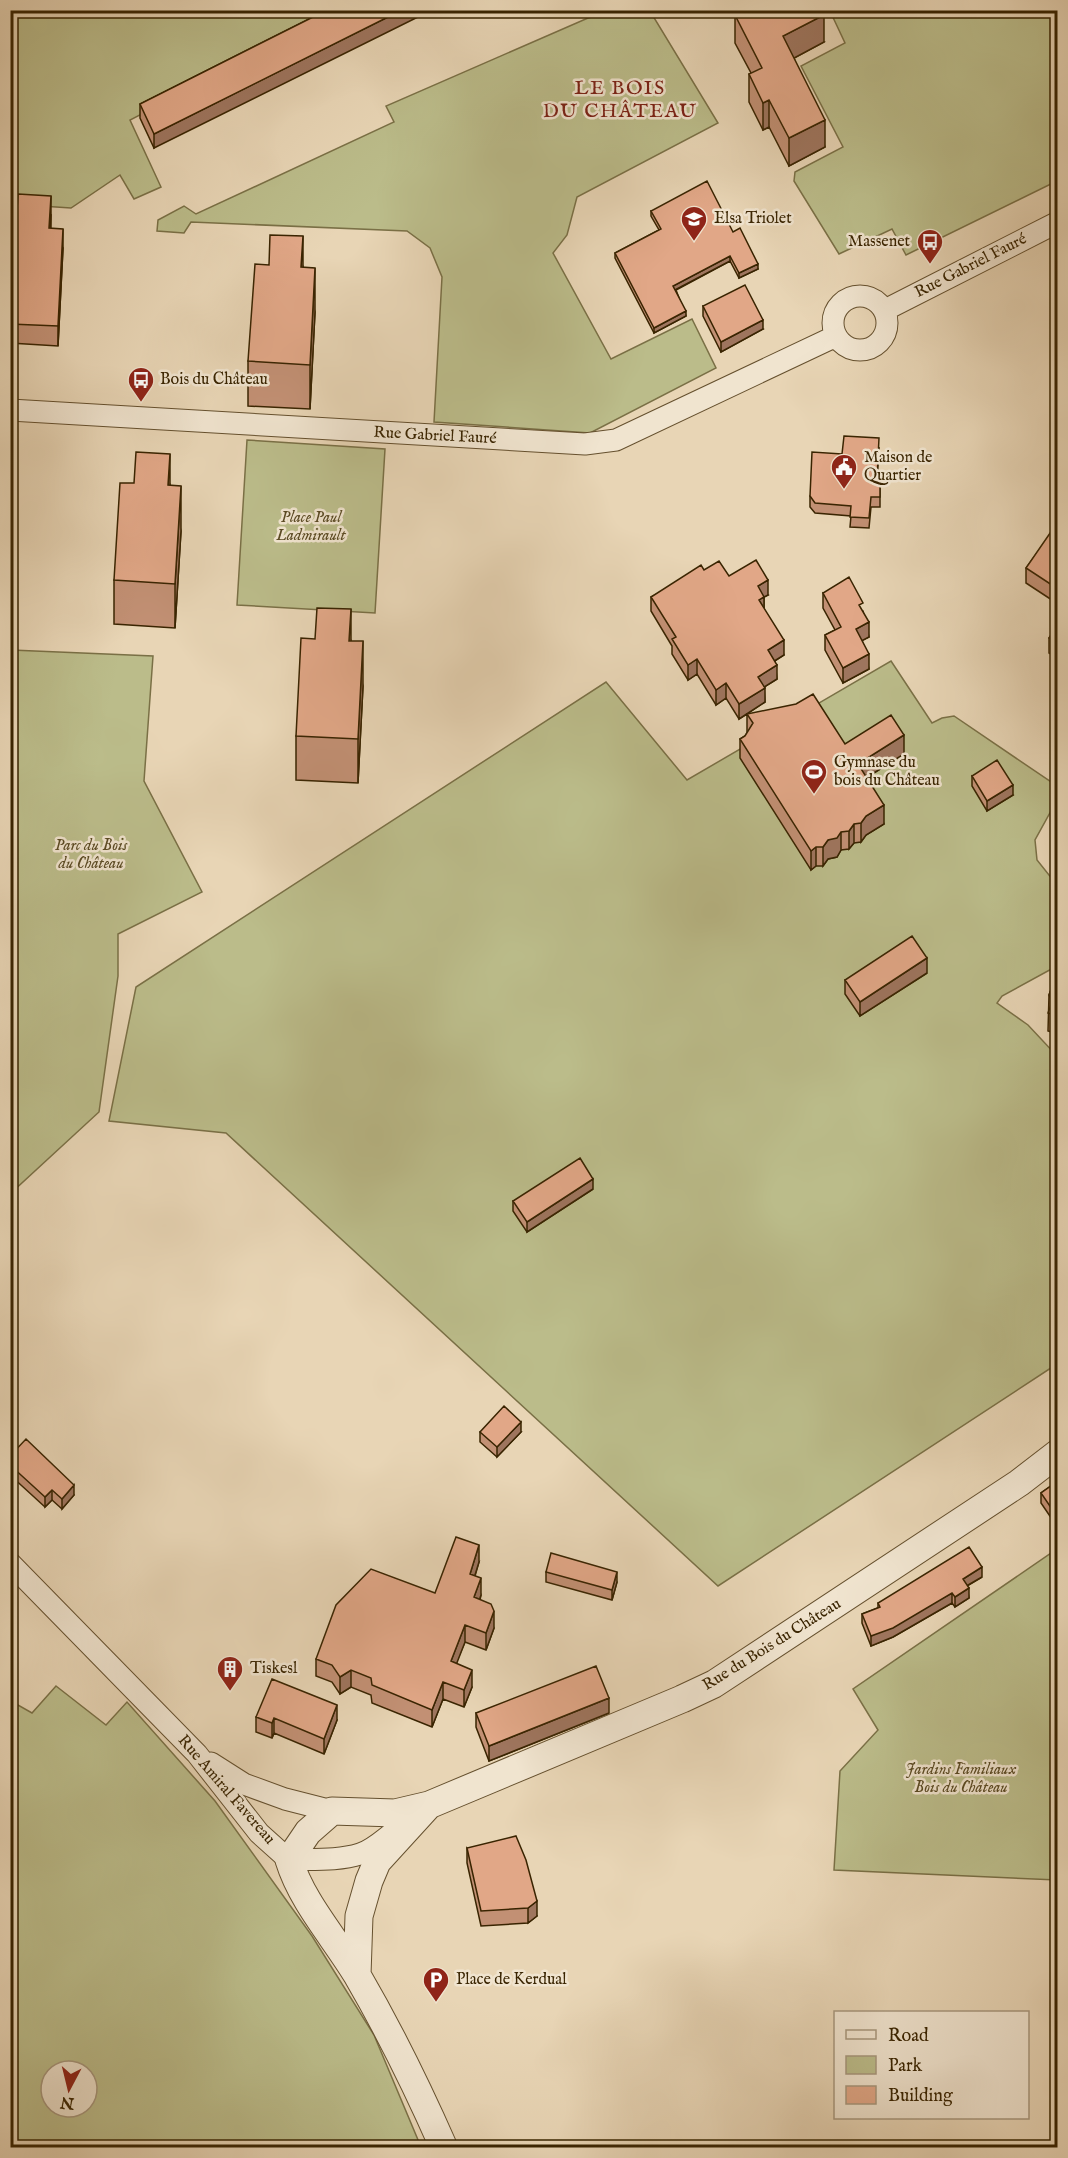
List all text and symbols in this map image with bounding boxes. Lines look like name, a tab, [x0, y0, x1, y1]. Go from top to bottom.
district label: LE BOIS DU CHÂTEAU	[543, 76, 697, 124]
school or university icon: Elsa Triolet	[679, 204, 709, 242]
place label: Elsa Triolet	[714, 209, 792, 229]
bus stop icon: Massenet	[915, 227, 945, 265]
street label: Rue Gabriel Fauré	[912, 229, 1030, 303]
place label: Massenet	[848, 232, 911, 252]
bus stop icon: Bois du Château	[126, 365, 156, 403]
place label: Bois du Château	[160, 370, 268, 390]
street label: Rue Gabriel Fauré	[373, 423, 497, 449]
place label: Maison de Quartier	[864, 448, 932, 486]
public building icon: Maison de Quartier	[829, 452, 859, 490]
park label: Place Paul Ladmirault	[275, 508, 347, 546]
place label: Gymnase du bois du Château	[834, 753, 940, 791]
sports icon: Gymnase du bois du Château	[799, 757, 829, 795]
park label: Parc du Bois du Château	[55, 836, 128, 874]
street label: Rue du Bois du Château	[699, 1594, 845, 1696]
building icon: Tiskesl	[215, 1654, 245, 1692]
place label: Tiskesl	[250, 1659, 298, 1679]
street label: Rue Amiral Favereau	[173, 1731, 279, 1849]
park label: Jardins Familiaux Bois du Château	[906, 1760, 1016, 1798]
parking icon: Place de Kerdual	[421, 1965, 451, 2003]
place label: Place de Kerdual	[456, 1970, 567, 1990]
legend	[834, 2011, 1029, 2119]
text: Road	[888, 2025, 929, 2048]
text: Park	[888, 2055, 923, 2078]
north arrow	[39, 2059, 99, 2119]
text: Building	[888, 2085, 953, 2108]
text: N	[59, 2091, 76, 2113]

